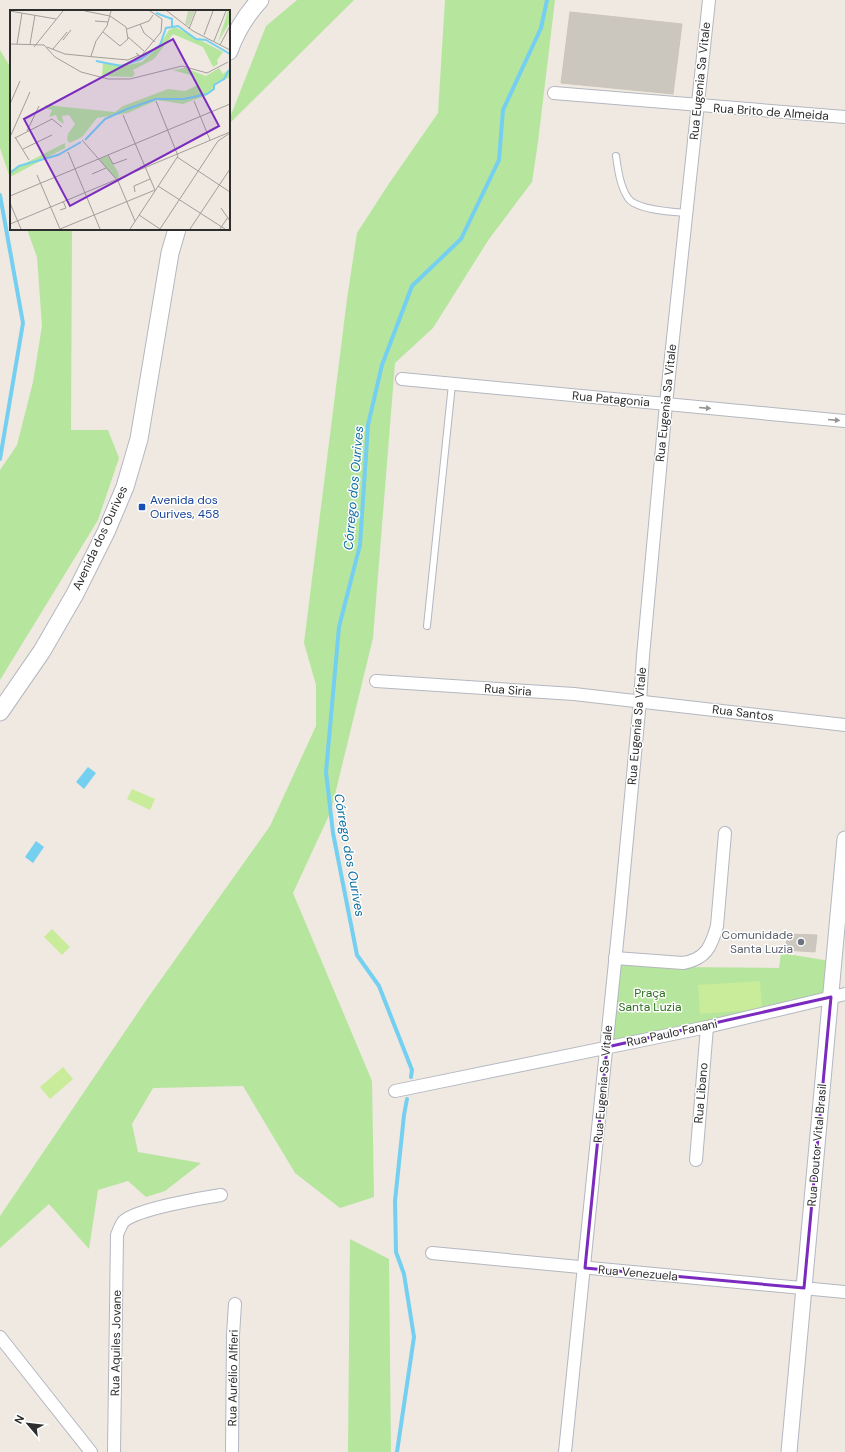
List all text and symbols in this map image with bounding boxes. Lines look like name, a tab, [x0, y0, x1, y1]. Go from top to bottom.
inset map	[10, 10, 230, 230]
street label: Rua Eugenia Sa Vitale	[686, 21, 714, 141]
street label: Rua Brito de Almeida	[713, 100, 829, 124]
street label: Rua Eugenia Sa Vitale	[652, 343, 680, 463]
street label: Rua Patagonia	[572, 388, 650, 410]
one-way arrow	[699, 404, 711, 411]
one-way arrow	[828, 416, 840, 423]
water label: Córrego dos Ourives	[340, 425, 367, 551]
street label: Avenida dos Ourives	[69, 483, 131, 593]
place label: Avenida dos Ourives, 458	[150, 492, 220, 522]
marker: Avenida dos Ourives, 458	[137, 502, 147, 512]
street label: Rua Eugenia Sa Vitale	[624, 666, 650, 786]
street label: Rua Siria	[484, 680, 532, 700]
street label: Rua Santos	[711, 701, 775, 725]
water label: Córrego dos Ourives	[330, 792, 369, 918]
place label: Comunidade Santa Luzia	[722, 927, 793, 957]
marker: Comunidade Santa Luzia	[796, 937, 806, 947]
park label: Praça Santa Luzia	[619, 985, 681, 1015]
street label: Rua Paulo Fanani	[625, 1016, 719, 1050]
street label: Rua Eugenia Sa Vitale	[590, 1024, 616, 1144]
street label: Rua Libano	[690, 1062, 712, 1124]
street label: Rua Doutor Vital Brasil	[804, 1083, 830, 1207]
street label: Rua Venezuela	[598, 1262, 678, 1284]
street label: Rua Aquiles Jovane	[107, 1289, 125, 1396]
street label: Rua Aurélio Alfieri	[224, 1329, 242, 1427]
north arrow	[8, 1404, 48, 1444]
text: N	[11, 1412, 27, 1426]

